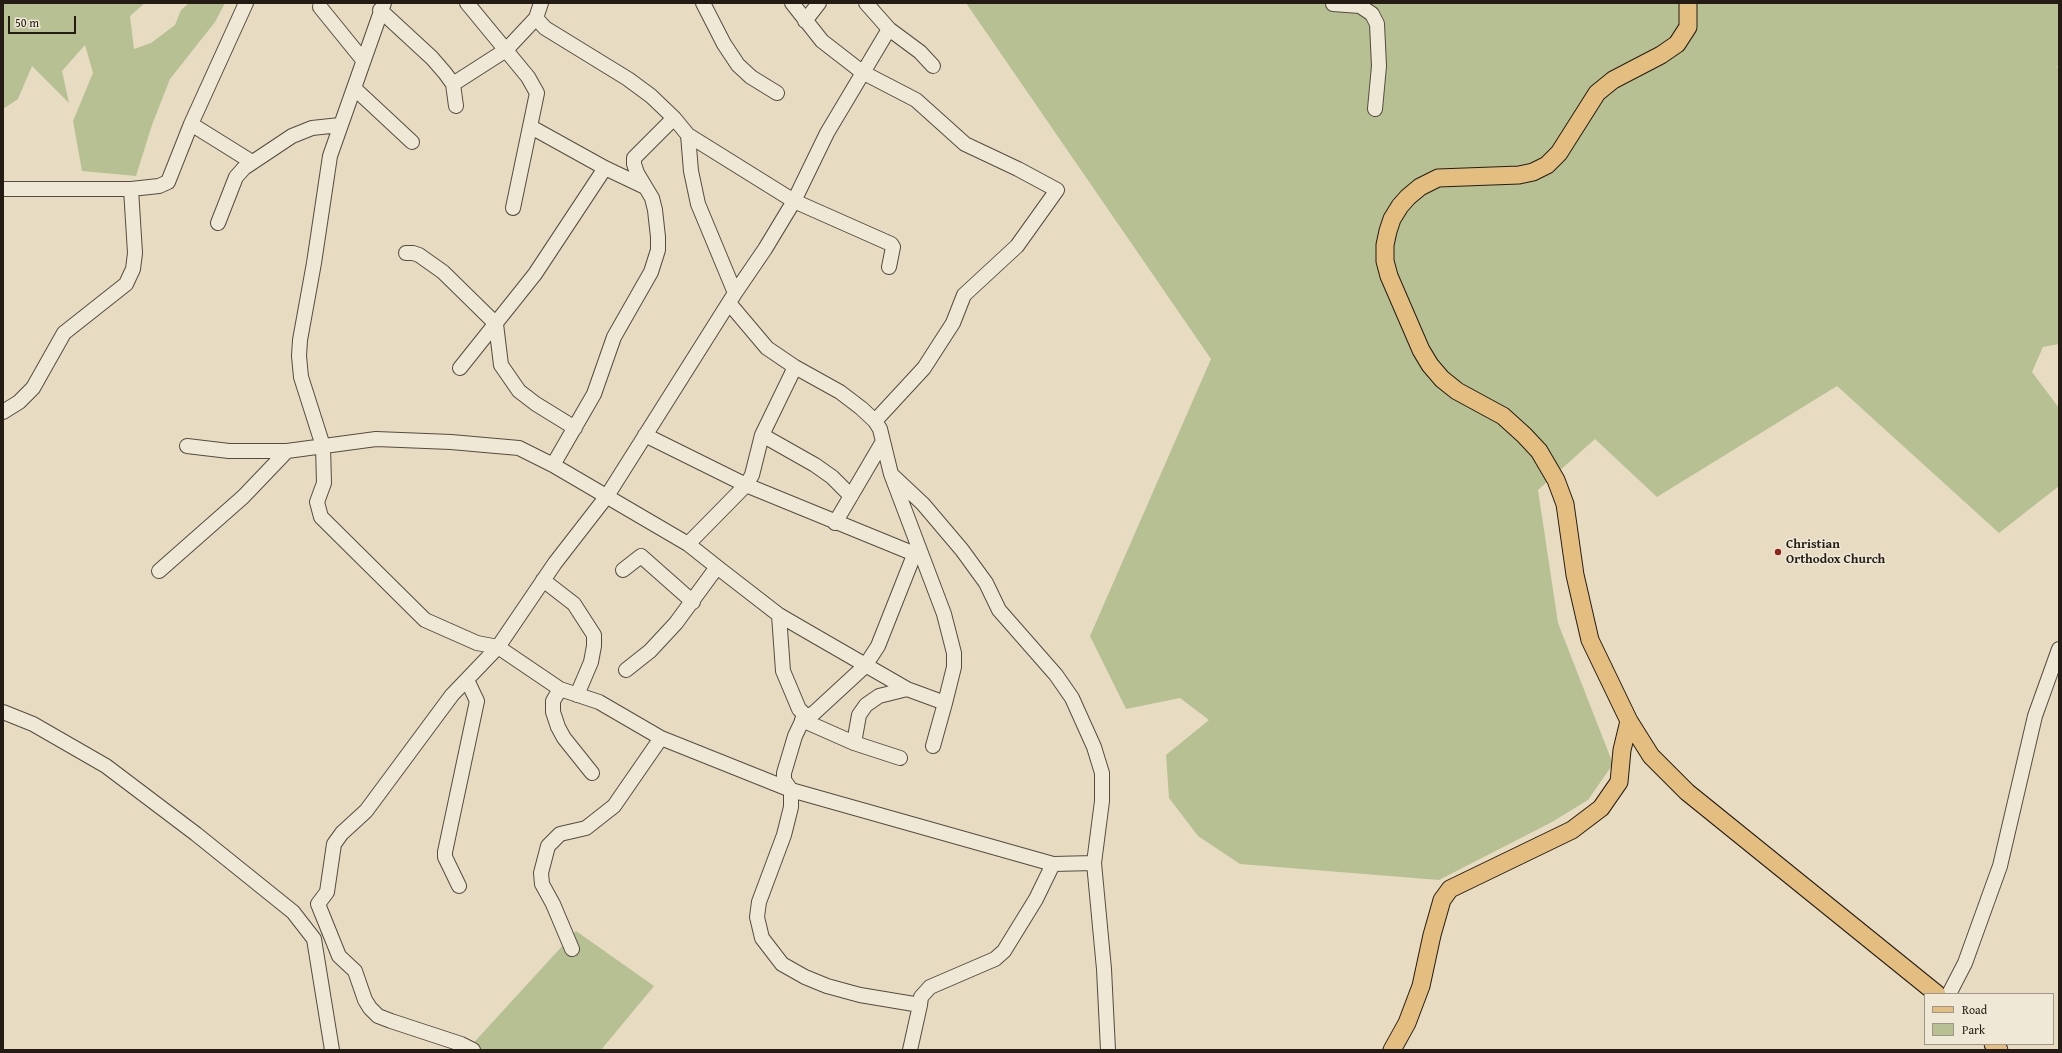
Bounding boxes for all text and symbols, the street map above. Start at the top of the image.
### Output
scale bar [10,8,78,34]
text: 50 m [15,14,39,31]
place label: Christian Orthodox Church [1786,537,1885,568]
marker: Christian Orthodox Church [1773,547,1783,557]
legend [1924,993,2054,1045]
text: Road [1962,1001,1987,1018]
text: Park [1962,1021,1985,1038]

